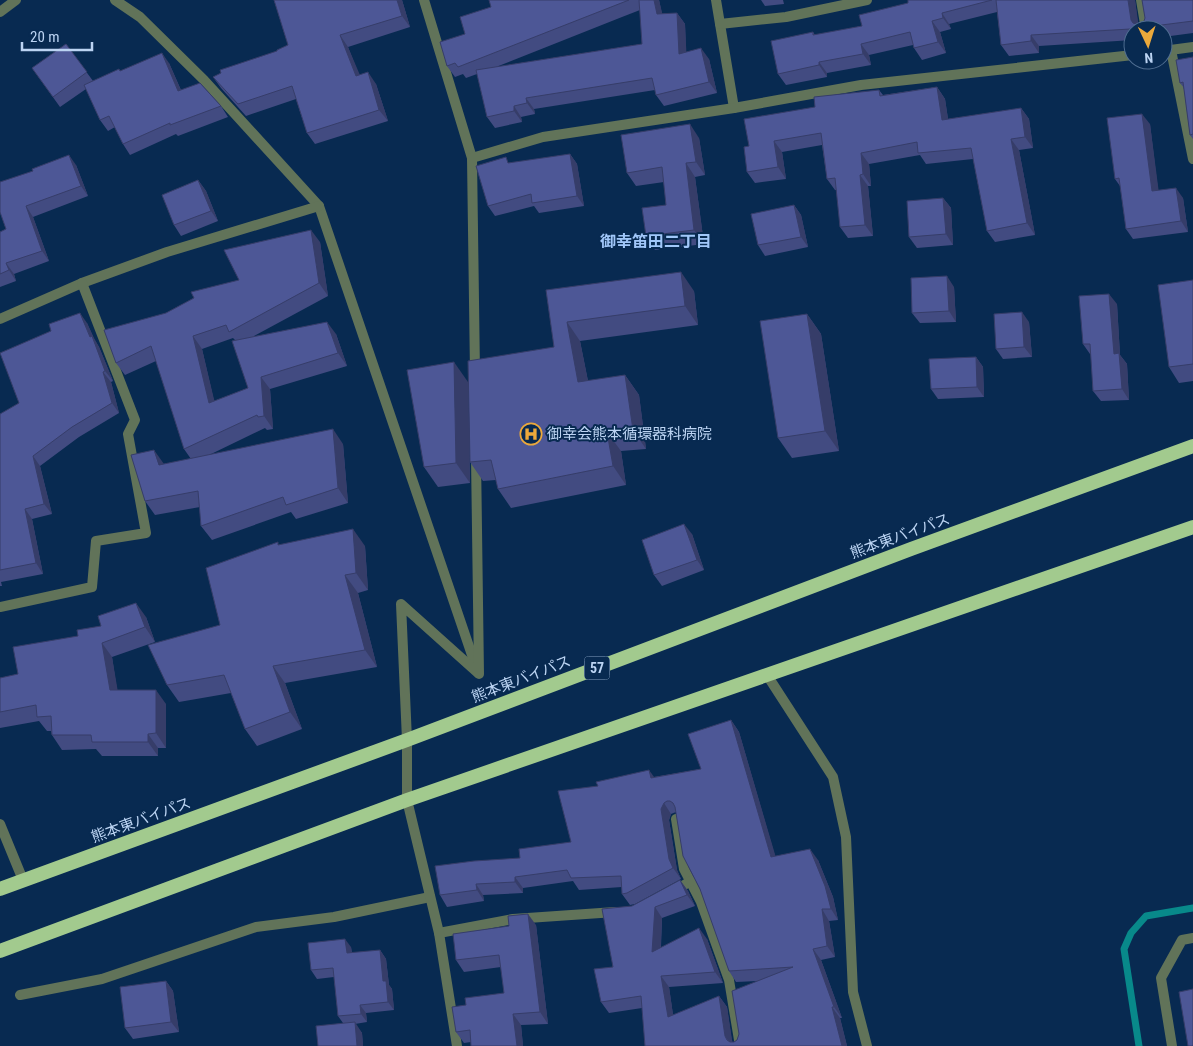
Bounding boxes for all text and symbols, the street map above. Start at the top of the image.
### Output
scale bar [22,20,92,52]
north arrow [1123,20,1173,70]
text: 20 m [30,28,60,46]
text: N [1144,50,1154,66]
district label: 御幸笛田二丁目 [600,232,712,251]
hospital icon: 御幸会熊本循環器科病院 [519,422,543,446]
place label: 御幸会熊本循環器科病院 [547,425,712,443]
street label: 熊本東バイパス [848,510,952,562]
street label: 熊本東バイパス [469,652,573,706]
road number: 57 [584,656,610,680]
street label: 熊本東バイパス [89,794,193,846]

